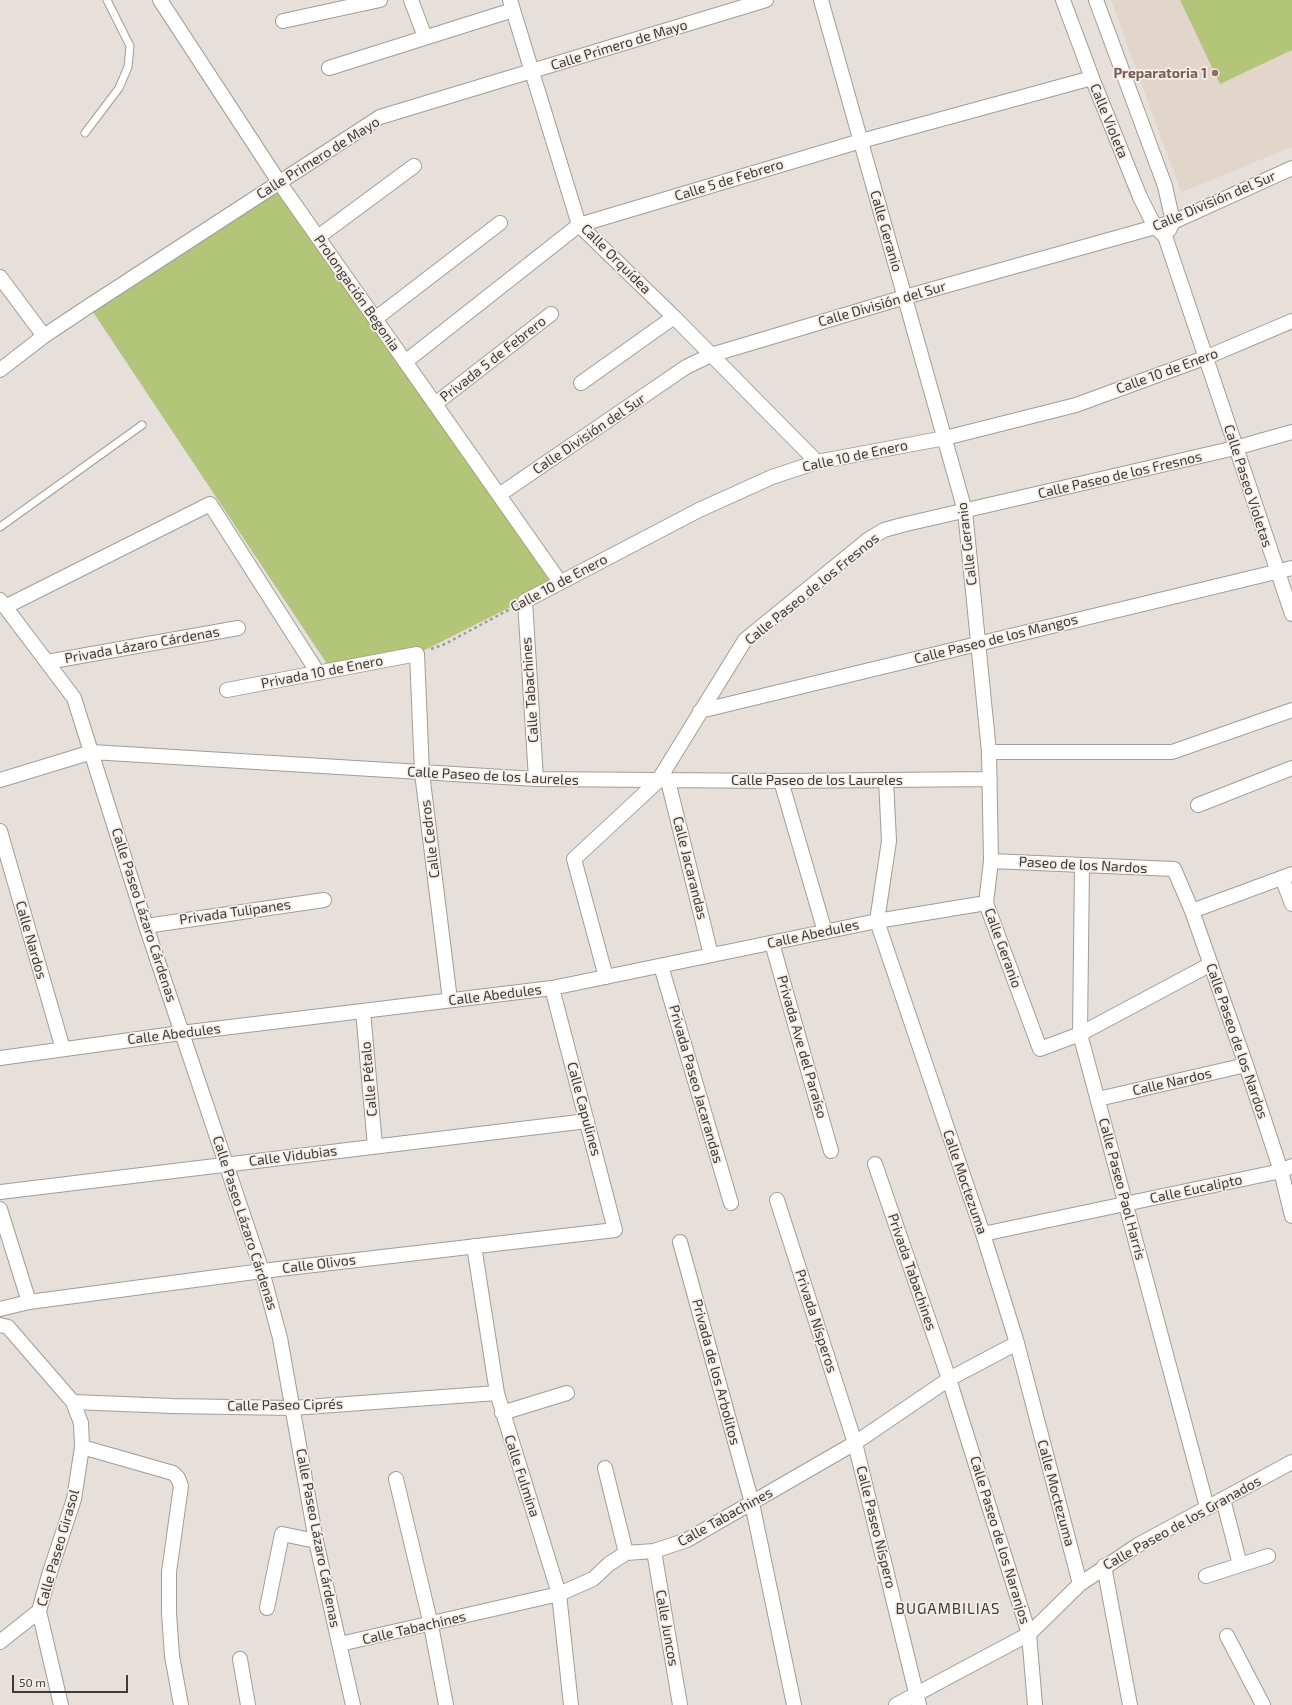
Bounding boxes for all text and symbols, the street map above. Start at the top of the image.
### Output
street label: Calle Primero de Mayo [549,16,689,74]
place label: Preparatoria 1 [1113,65,1207,81]
marker: Preparatoria 1 [1210,68,1220,78]
street label: Calle Violeta [1086,81,1132,161]
street label: Calle Primero de Mayo [253,113,383,203]
street label: Calle 5 de Febrero [672,155,786,205]
street label: Calle División del Sur [1150,167,1278,235]
street label: Calle Geranio [866,188,906,274]
street label: Calle Orquídea [577,220,655,298]
street label: Prolongación Begonia [311,232,403,354]
street label: Calle División del Sur [816,278,948,330]
street label: Privada 5 de Febrero [437,312,549,406]
street label: Calle 10 de Enero [1114,345,1220,397]
street label: Calle División del Sur [529,390,649,478]
street label: Calle Paseo Violetas [1220,423,1276,549]
street label: Calle 10 de Enero [801,437,909,475]
street label: Calle Paseo de los Fresnos [1036,448,1204,502]
street label: Calle Geranio [954,501,980,587]
street label: Calle Paseo de los Fresnos [742,530,882,648]
street label: Calle 10 de Enero [508,550,610,616]
street label: Calle Paseo de los Mangos [912,611,1080,667]
street label: Privada Lázaro Cárdenas [63,623,221,667]
street label: Calle Tabachines [518,637,542,743]
street label: Privada 10 de Enero [260,652,384,692]
street label: Calle Paseo de los Laureles [407,763,579,789]
street label: Calle Paseo de los Laureles [731,772,903,788]
street label: Calle Cedros [417,799,443,879]
street label: Calle Jacarandas [669,815,711,921]
street label: Calle Paseo Lázaro Cárdenas [108,826,180,1004]
street label: Paseo de los Nardos [1018,853,1148,877]
street label: Privada Tulipanes [178,896,292,928]
street label: Calle Nardos [12,899,50,981]
street label: Calle Geranio [981,906,1025,990]
street label: Calle Abedules [765,916,861,952]
street label: Calle Paseo de los Nardos [1202,961,1272,1121]
street label: Privada Ave del Paraíso [774,973,830,1121]
street label: Calle Abedules [448,981,542,1009]
street label: Privada Paseo Jacarandas [665,1003,727,1165]
street label: Calle Abedules [127,1020,221,1048]
street label: Calle Pétalo [357,1041,381,1117]
street label: Calle Capulines [563,1060,605,1158]
street label: Calle Nardos [1131,1065,1213,1099]
street label: Calle Paseo Paol Harris [1095,1116,1149,1262]
street label: Calle Moctezuma [939,1127,991,1237]
street label: Calle Paseo Lázaro Cárdenas [209,1134,281,1312]
street label: Calle Vidubias [248,1142,338,1170]
street label: Calle Eucalipto [1148,1171,1244,1207]
street label: Privada Tabachines [884,1211,940,1333]
street label: Calle Olivos [281,1251,357,1277]
street label: Privada Nísperos [791,1267,841,1375]
street label: Privada de los Arbolitos [688,1297,744,1447]
street label: Calle Paseo Ciprés [227,1396,343,1414]
street label: Calle Fulmina [501,1433,543,1519]
street label: Calle Moctezuma [1034,1438,1078,1548]
street label: Calle Paseo Lázaro Cárdenas [292,1447,344,1629]
street label: Calle Paseo de los Naranjos [966,1454,1034,1626]
street label: Calle Paseo Níspero [853,1464,899,1590]
street label: Calle Paseo de los Granados [1100,1472,1264,1574]
street label: Calle Tabachines [675,1484,775,1550]
street label: Calle Paseo Girasol [33,1488,83,1608]
street label: Calle Juncos [652,1588,682,1668]
district label: BUGAMBILIAS [896,1600,1000,1618]
street label: Calle Tabachines [360,1608,468,1648]
scale bar [14,1667,130,1693]
text: 50 m [19,1675,46,1689]

